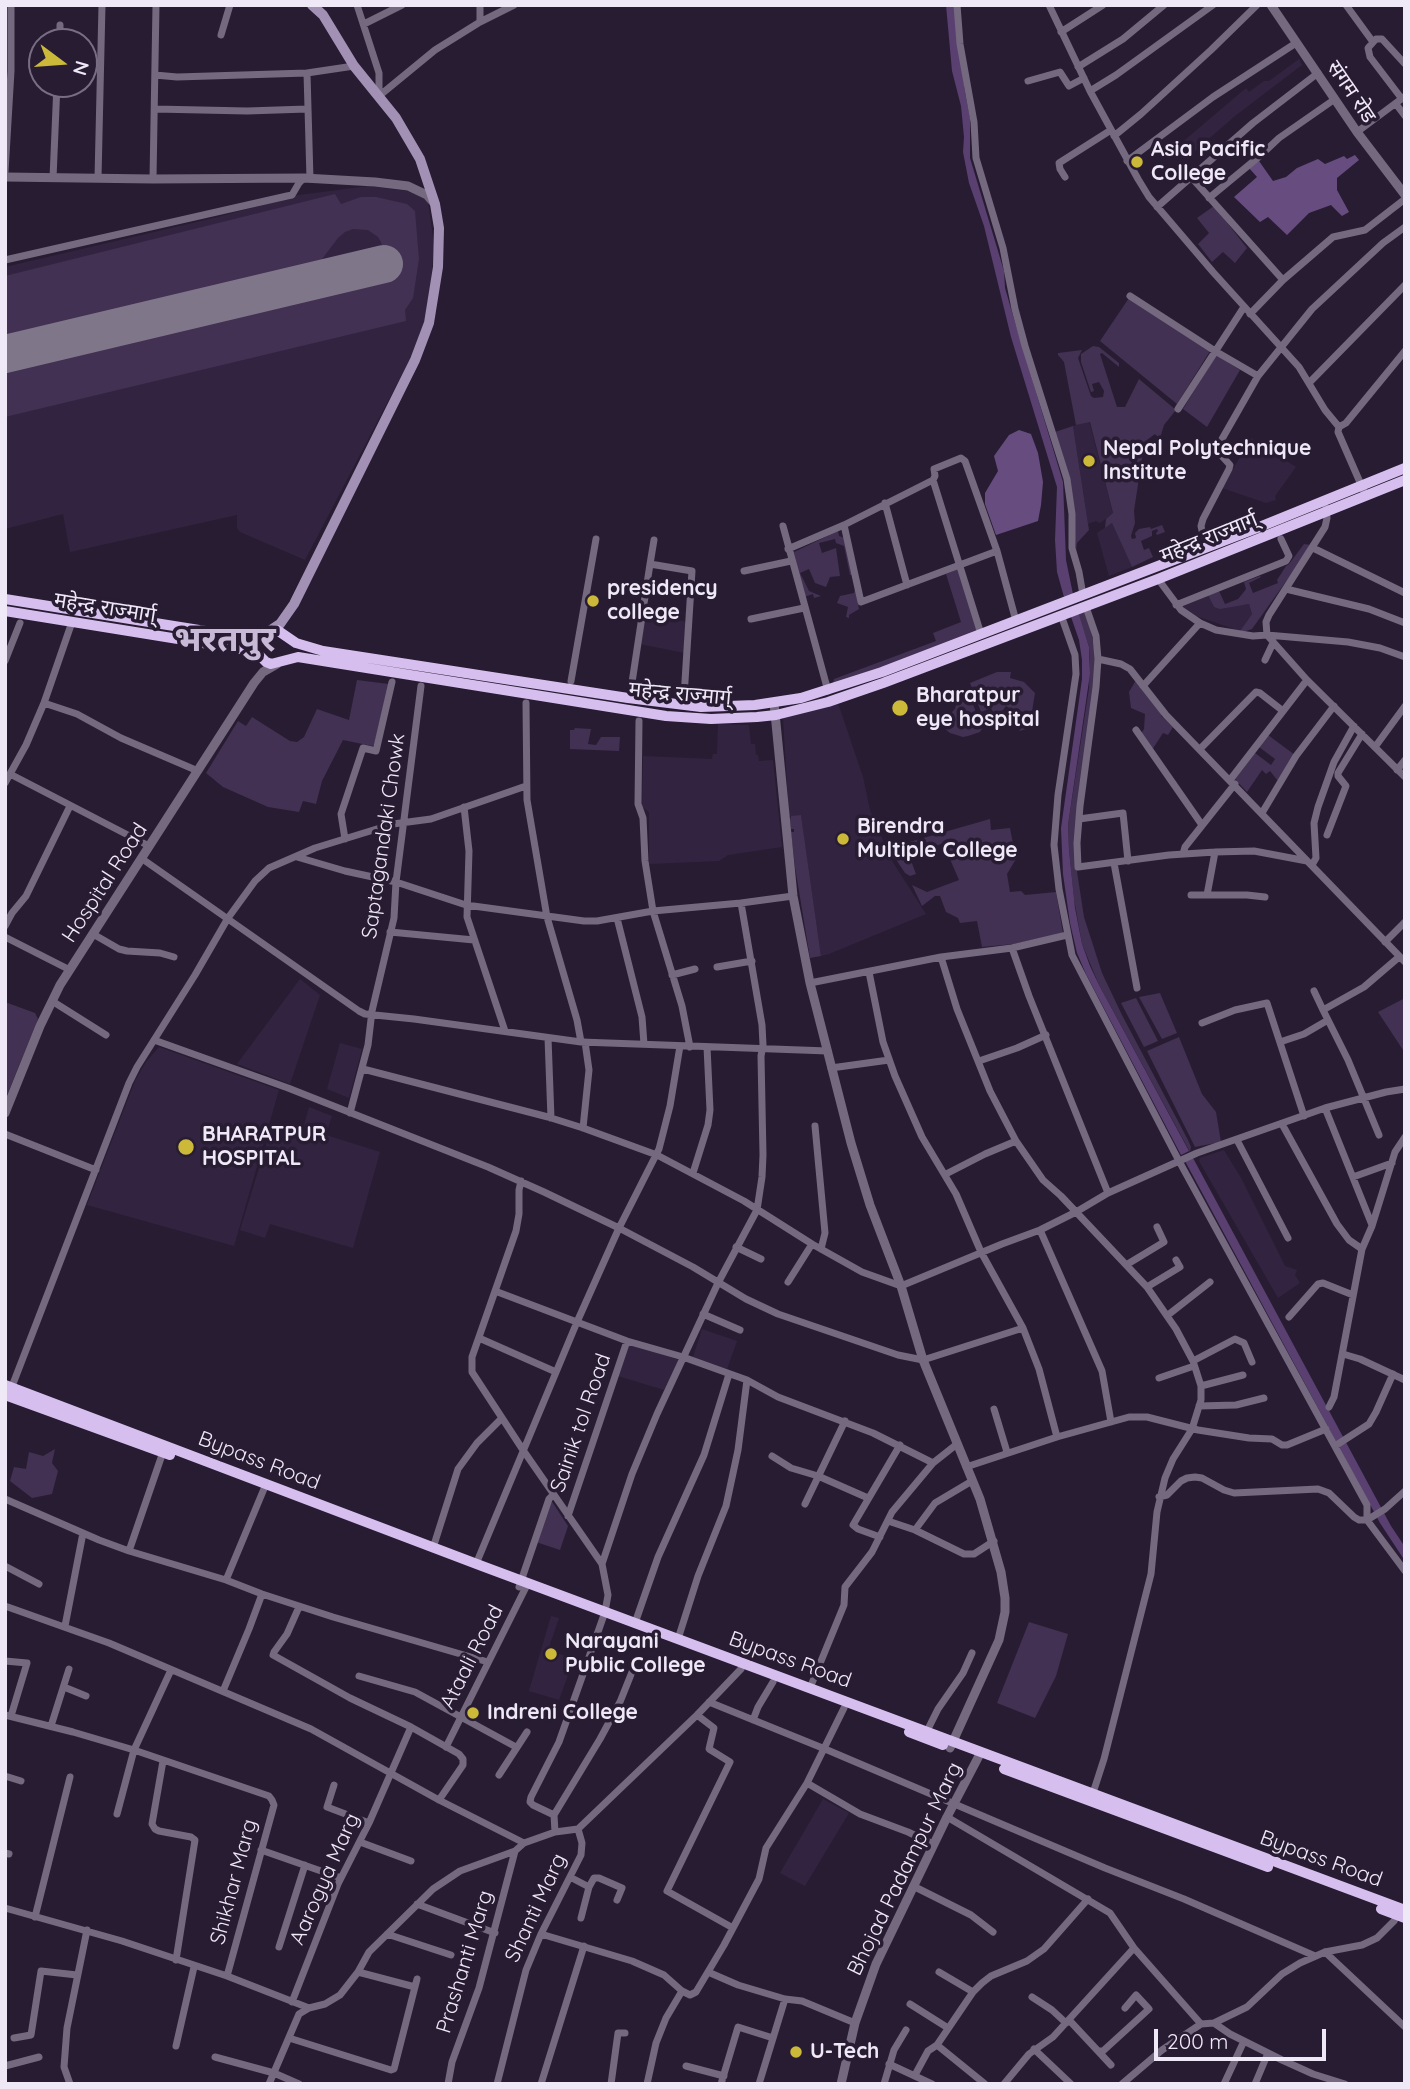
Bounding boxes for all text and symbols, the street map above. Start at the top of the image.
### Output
north arrow [28,28,98,98]
street label: संगम रोड [1321,56,1381,128]
text: N [68,58,95,78]
place label: Asia Pacific College [1151,137,1265,187]
marker: Asia Pacific College [1129,154,1145,170]
place label: Nepal Polytechnique Institute [1103,436,1311,486]
marker: Nepal Polytechnique Institute [1081,453,1097,469]
street label: महेन्द्र राज्मार्ग् [1157,507,1261,569]
place label: presidency college [607,576,718,626]
street label: महेन्द्र राज्मार्ग् [52,588,158,628]
marker: presidency college [585,593,601,609]
district label: भरतपुर [174,619,276,661]
street label: महेन्द्र राज्मार्ग् [628,677,732,711]
place label: Bharatpur eye hospital [916,683,1040,733]
marker: Bharatpur eye hospital [890,698,910,718]
street label: Saptagandaki Chowk [357,732,411,940]
place label: Birendra Multiple College [857,814,1018,864]
street label: Hospital Road [57,819,153,947]
marker: Birendra Multiple College [835,831,851,847]
place label: BHARATPUR HOSPITAL [202,1122,326,1172]
marker: BHARATPUR HOSPITAL [176,1137,196,1157]
street label: Sainik tol Road [545,1350,617,1496]
street label: Bypass Road [194,1426,324,1496]
street label: Ataali Road [435,1601,509,1713]
street label: Bypass Road [725,1626,855,1694]
place label: Narayani Public College [565,1629,706,1679]
marker: Narayani Public College [543,1646,559,1662]
place label: Indreni College [487,1700,638,1726]
marker: Indreni College [465,1705,481,1721]
street label: Bhojad Padampur Marg [842,1758,968,1980]
street label: Aarogya Marg [285,1809,365,1949]
street label: Shikhar Marg [205,1817,263,1947]
street label: Bypass Road [1256,1825,1386,1893]
street label: Shanti Marg [500,1850,572,1966]
street label: Prashanti Marg [431,1888,499,2036]
scale bar [1158,2016,1330,2060]
text: 200 m [1167,2028,1229,2054]
place label: U-Tech [810,2039,879,2065]
marker: U-Tech [788,2044,804,2060]

